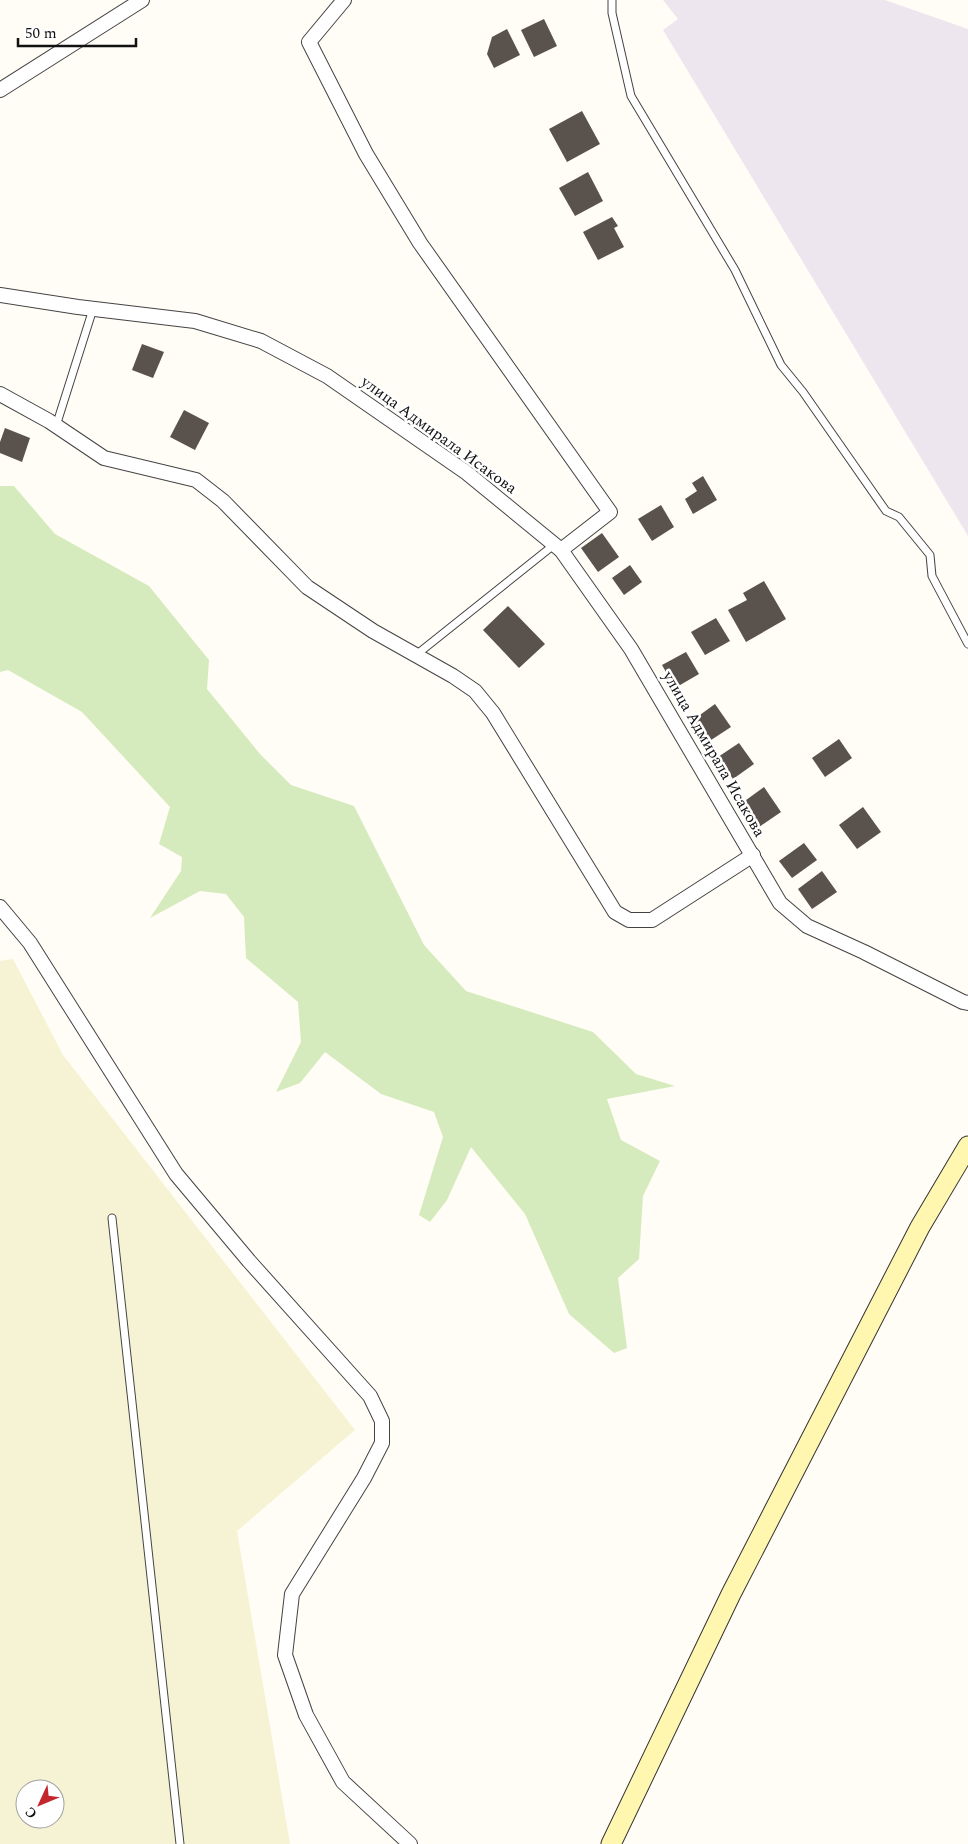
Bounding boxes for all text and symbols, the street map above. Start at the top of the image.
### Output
scale bar [18,15,135,47]
text: 50 m [25,22,57,45]
street label: улица Адмирала Исакова [355,369,522,500]
street label: улица Адмирала Исакова [656,666,772,842]
north arrow [15,1779,65,1829]
text: С [20,1802,42,1824]

